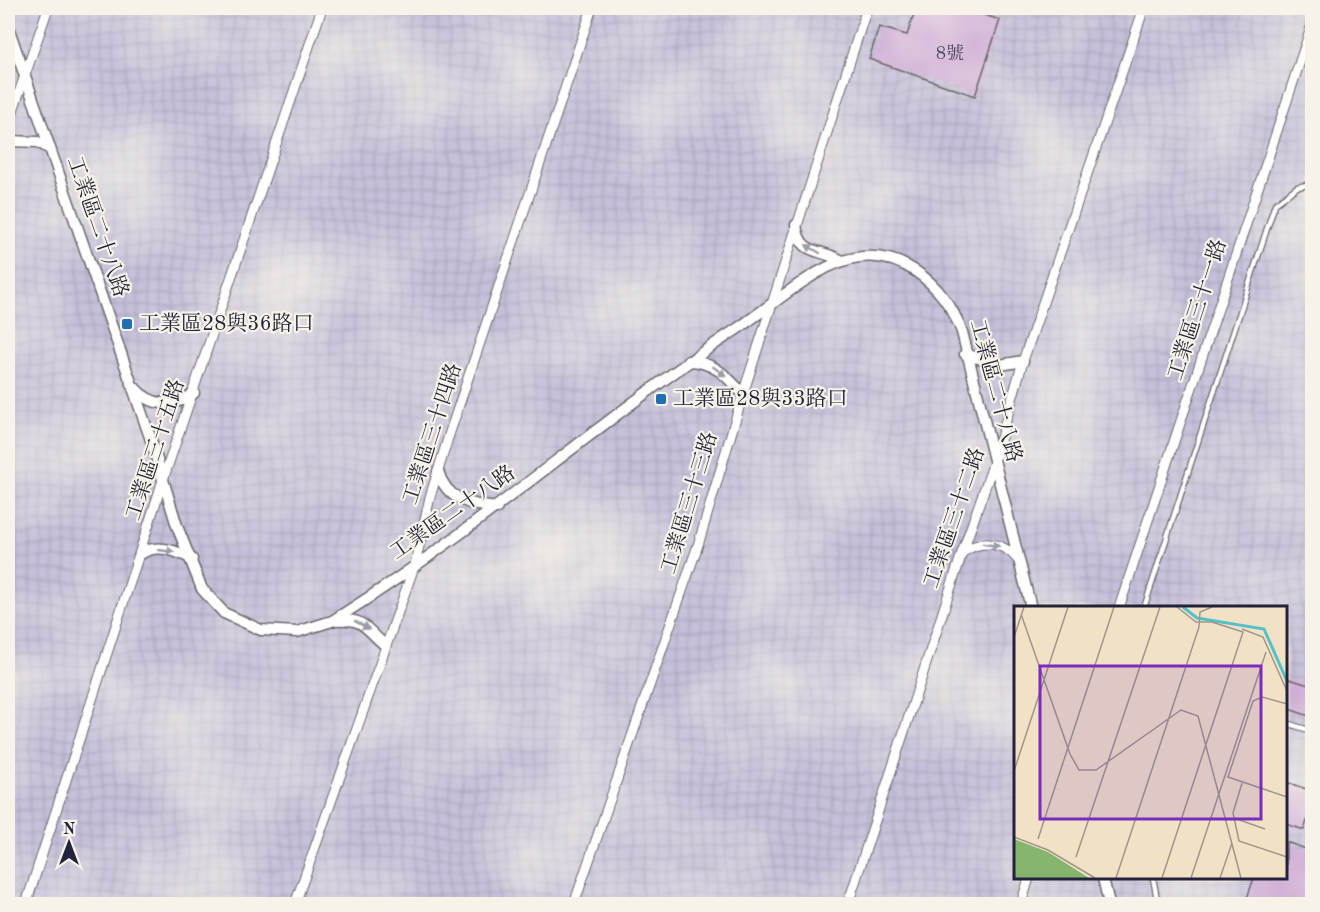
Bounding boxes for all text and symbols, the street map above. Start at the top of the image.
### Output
house number: 8號 [936,43,964,63]
street label: 工業區二十八路 [63,153,133,300]
street label: 工業區三十一路 [1163,236,1231,383]
one-way arrow [804,244,821,254]
place label: 工業區28與36路口 [139,312,314,335]
marker: 工業區28與36路口 [120,317,134,331]
street label: 工業區二十八路 [966,317,1026,465]
street label: 工業區三十四路 [398,360,466,507]
one-way arrow [710,365,726,377]
street label: 工業區三十五路 [121,376,189,523]
place label: 工業區28與33路口 [673,387,848,410]
marker: 工業區28與33路口 [654,392,668,406]
street label: 工業區三十三路 [657,429,722,576]
street label: 工業區三十二路 [919,444,989,591]
street label: 工業區二十八路 [386,461,519,564]
one-way arrow [982,541,1001,550]
one-way arrow [157,546,176,555]
inset map [1014,606,1287,879]
one-way arrow [354,620,371,630]
north arrow [39,813,99,873]
text: N [63,822,76,838]

